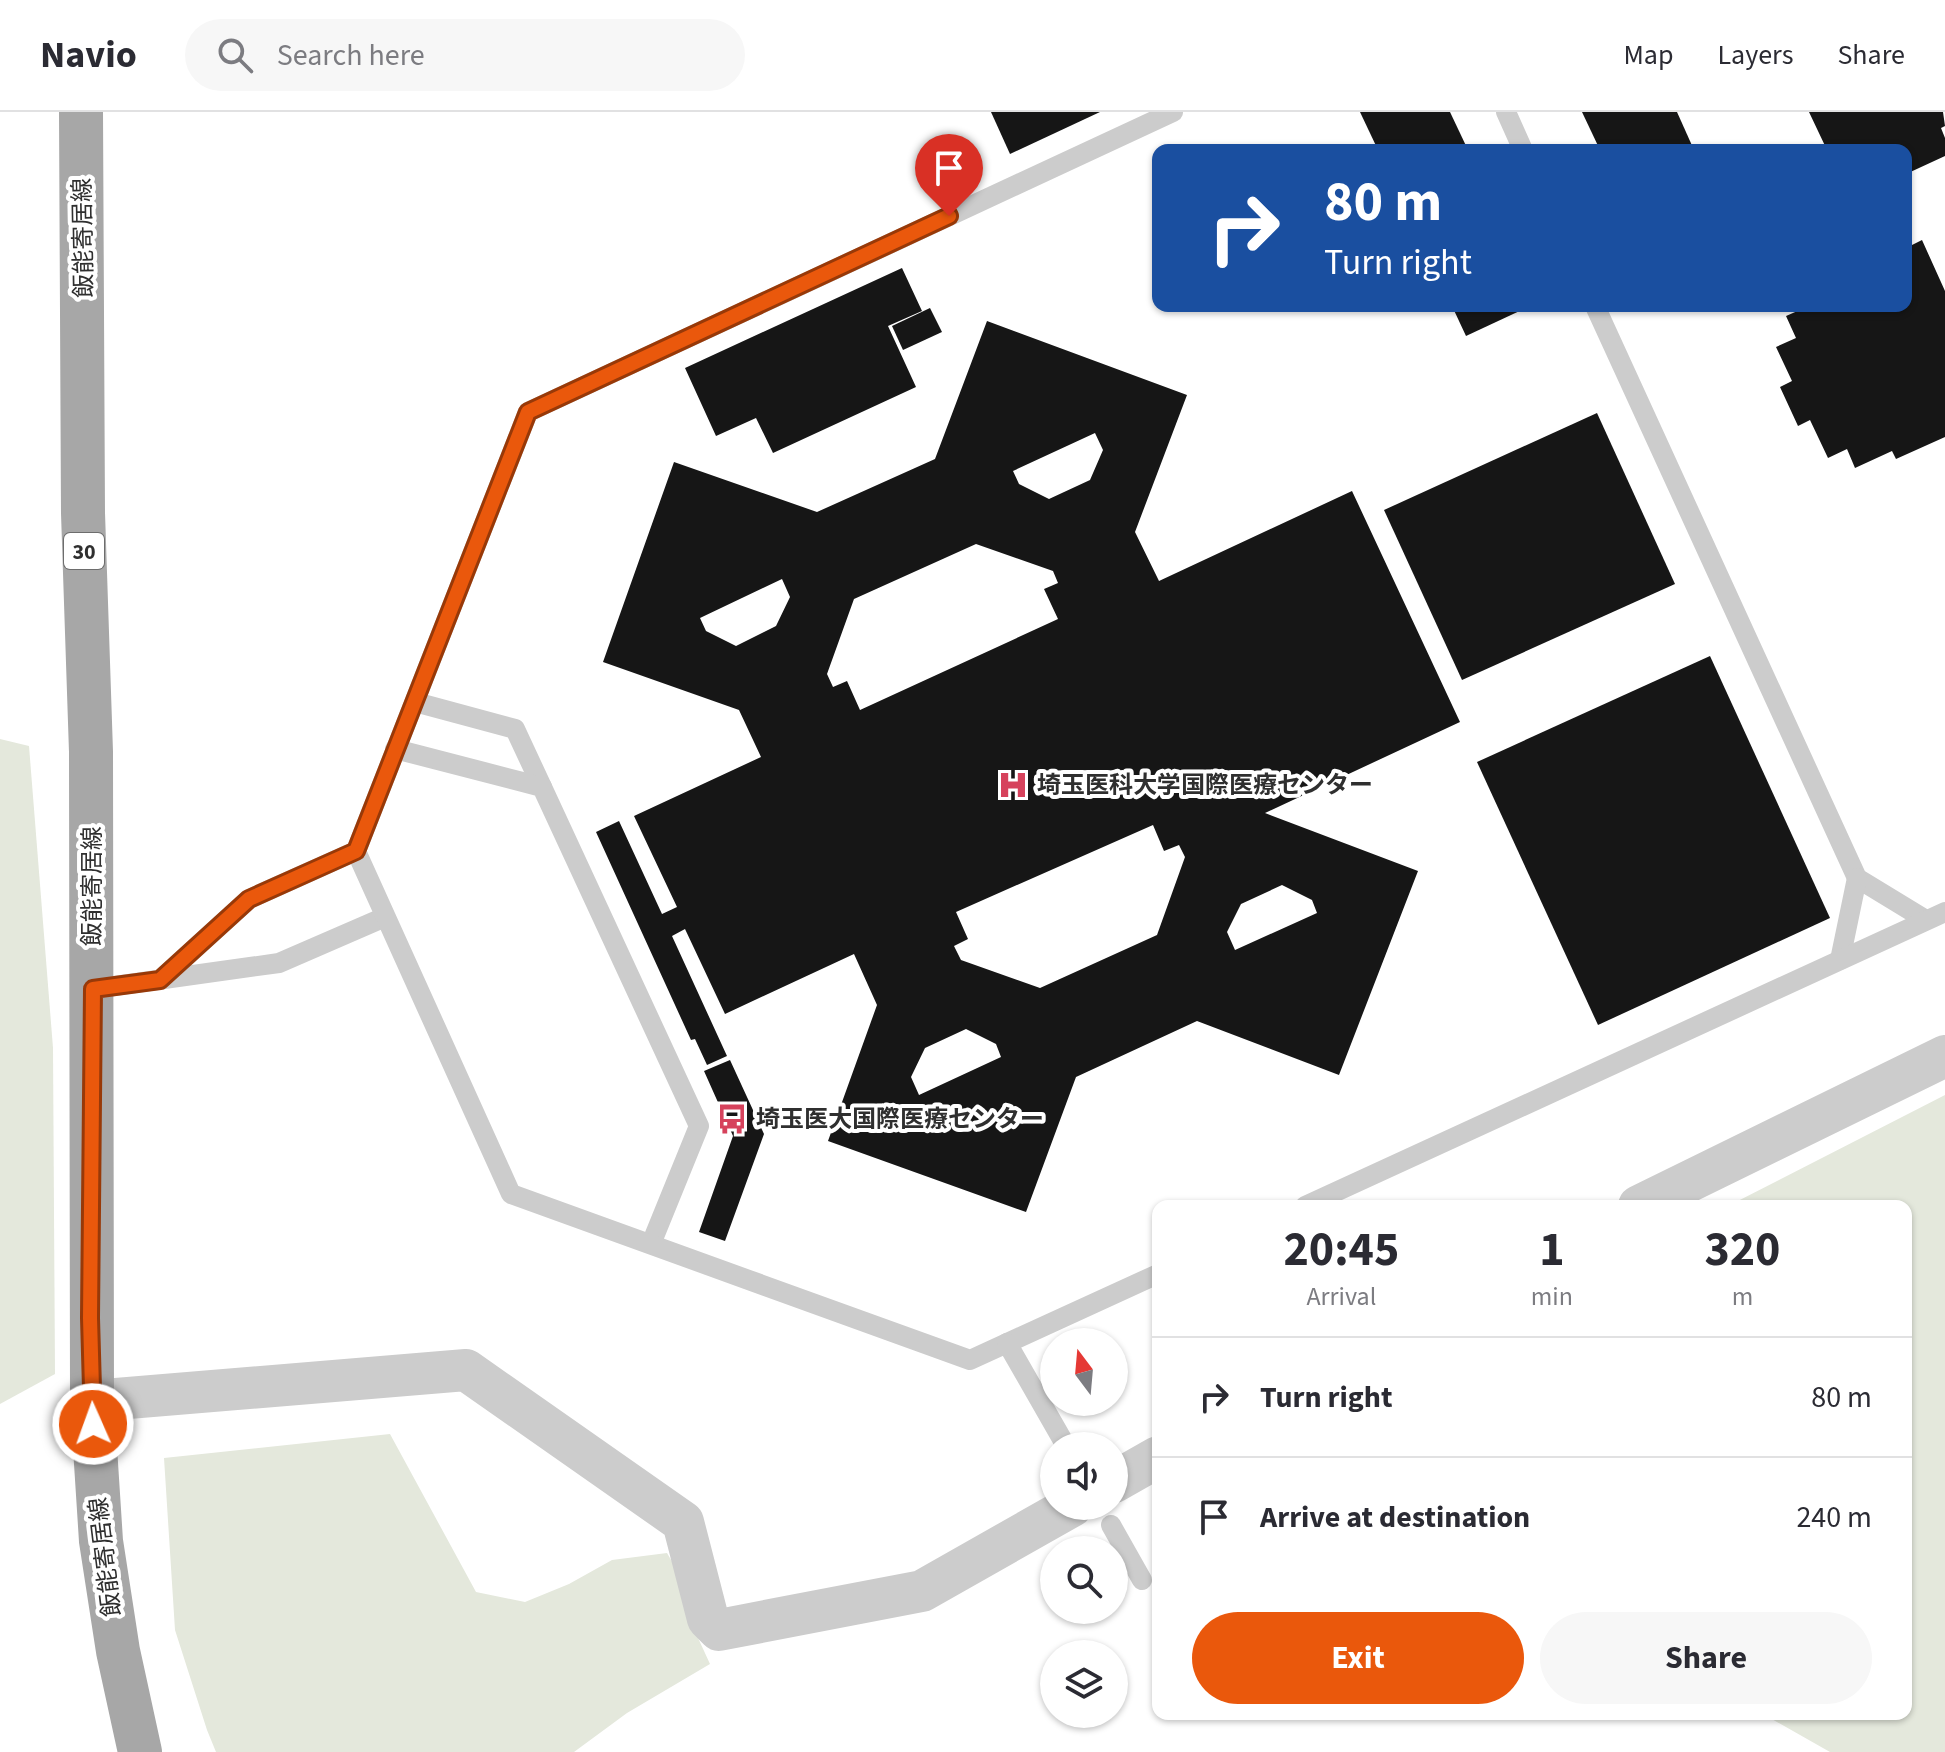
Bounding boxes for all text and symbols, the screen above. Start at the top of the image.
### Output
search box [185,19,745,91]
text: Navio [40,28,137,82]
icon: search [213,33,257,77]
text: Search here [277,34,425,77]
text: Map [1623,35,1673,75]
text: Layers [1717,35,1793,75]
text: Share [1837,35,1905,75]
pin [915,134,983,216]
icon: arrive [927,146,971,190]
text: 80 m [1324,163,1442,242]
icon: right [1192,176,1296,280]
street label: 飯能寄居線 [65,178,102,298]
text: Turn right [1324,237,1472,288]
road number: 30 [64,533,104,569]
hospital icon: 埼玉医科大学国際医療センター [996,768,1030,802]
place label: 埼玉医科大学国際医療センター [1037,768,1373,803]
street label: 飯能寄居線 [75,826,110,946]
bus stop icon: 埼玉医大国際医療センター [715,1102,749,1136]
place label: 埼玉医大国際医療センター [756,1102,1044,1137]
text: 20:45 [1283,1216,1399,1284]
text: 1 [1539,1216,1565,1284]
text: 320 [1704,1216,1780,1284]
text: Arrival [1306,1278,1376,1315]
text: min [1531,1278,1573,1315]
text: m [1732,1278,1753,1315]
north arrow [1040,1328,1128,1416]
map controls [1040,1328,1128,1728]
icon: right [1192,1375,1236,1419]
text: Turn right [1260,1376,1392,1419]
text: 80 m [1811,1376,1872,1419]
position arrow [51,1382,135,1466]
button: sound [1040,1432,1128,1520]
street label: 飯能寄居線 [81,1495,130,1619]
icon: arrive [1192,1495,1236,1539]
text: Arrive at destination [1260,1496,1530,1539]
text: 240 m [1796,1496,1872,1539]
button: search [1040,1536,1128,1624]
button: Exit [1192,1612,1524,1704]
button: Share [1540,1612,1872,1704]
button: layers [1040,1640,1128,1728]

